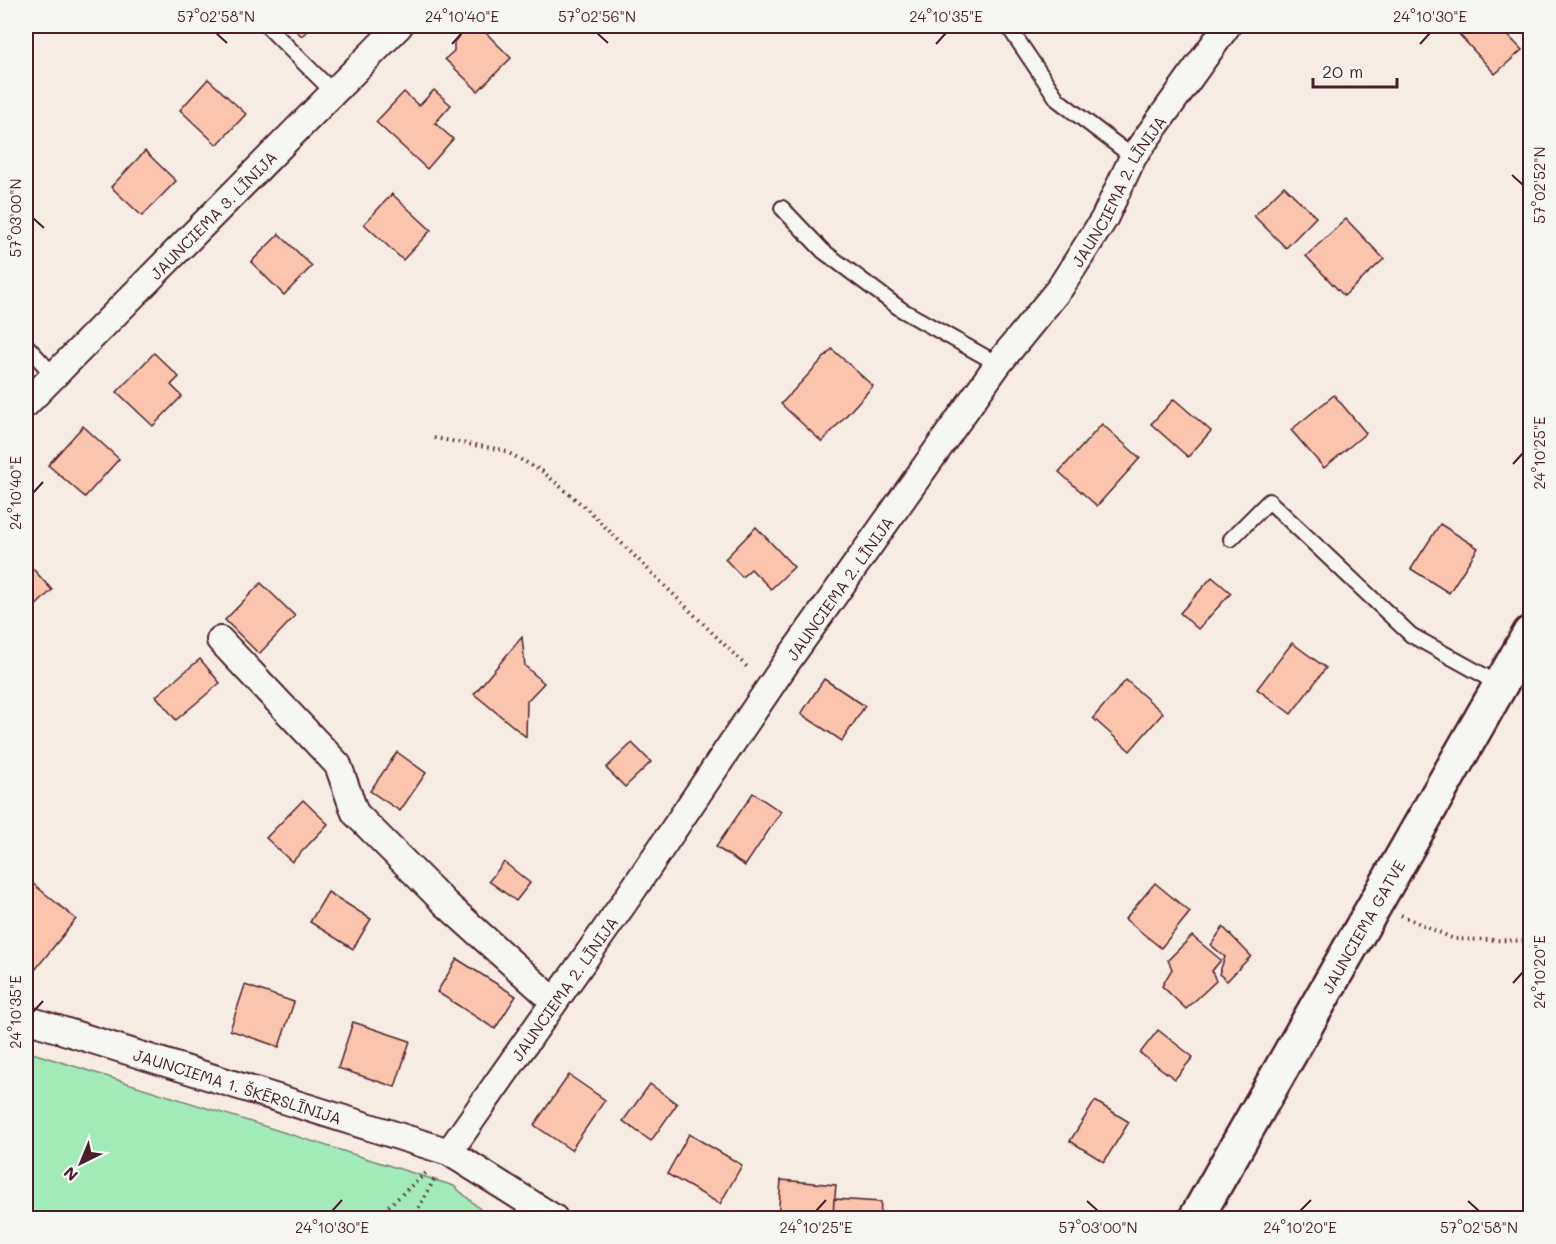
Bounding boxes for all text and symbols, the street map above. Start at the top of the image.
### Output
text: 57°02'58"N [177,6,255,26]
text: 24°10'40"E [425,6,499,26]
text: 57°02'56"N [558,6,636,26]
text: 24°10'35"E [909,6,983,26]
text: 24°10'30"E [1393,6,1467,26]
scale bar [1313,51,1397,89]
text: 20 m [1322,59,1363,83]
street label: JAUNCIEMA 2. LĪNIJA [1066,111,1170,270]
street label: JAUNCIEMA 3. LĪNIJA [145,146,281,283]
text: 57°02'52"N [1529,146,1549,224]
text: 57°03'00"N [5,178,25,258]
text: 24°10'25"E [1529,416,1549,490]
text: 24°10'40"E [5,456,25,530]
street label: JAUNCIEMA 2. LĪNIJA [781,512,898,664]
street label: JAUNCIEMA GATVE [1316,856,1409,997]
street label: JAUNCIEMA 2. LĪNIJA [506,912,622,1065]
text: 24°10'20"E [1529,935,1549,1009]
text: 24°10'35"E [5,975,25,1049]
street label: JAUNCIEMA 1. ŠĶĒRSLĪNIJA [131,1043,345,1128]
north arrow [51,1133,111,1193]
text: N [59,1163,82,1186]
text: 24°10'30"E [295,1217,369,1237]
text: 24°10'25"E [779,1217,853,1237]
text: 57°03'00"N [1058,1217,1138,1237]
text: 24°10'20"E [1263,1217,1337,1237]
text: 57°02'58"N [1440,1217,1518,1237]

